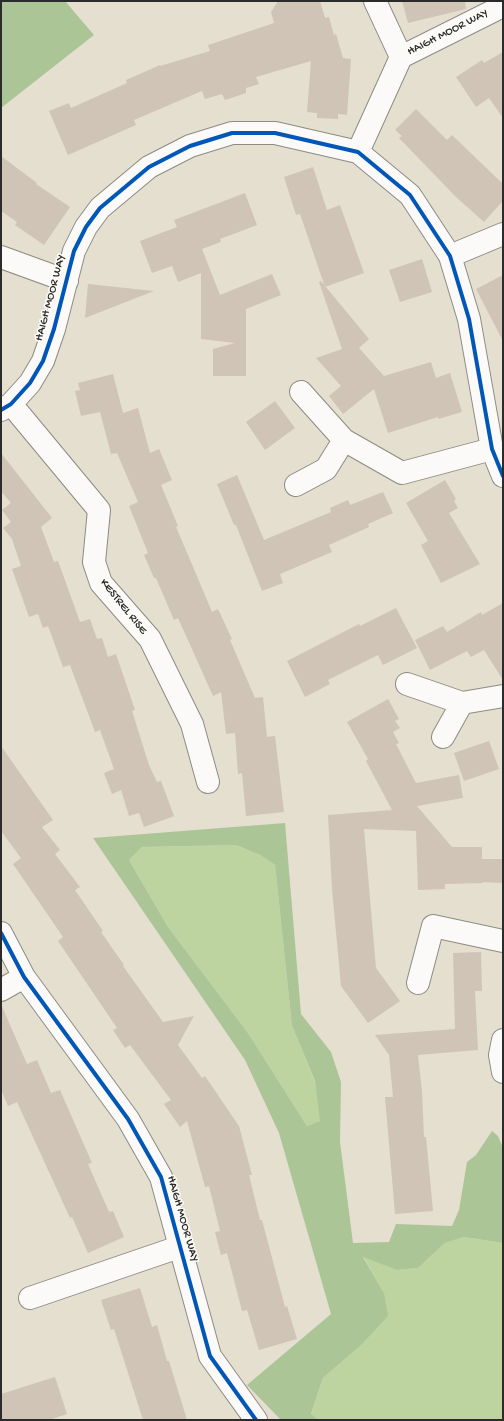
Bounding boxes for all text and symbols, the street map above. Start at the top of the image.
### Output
street label: HAIGH MOOR WAY [405,6,491,60]
street label: HAIGH MOOR WAY [33,253,69,343]
street label: KESTREL RISE [96,576,150,638]
street label: HAIGH MOOR WAY [163,1174,201,1264]

